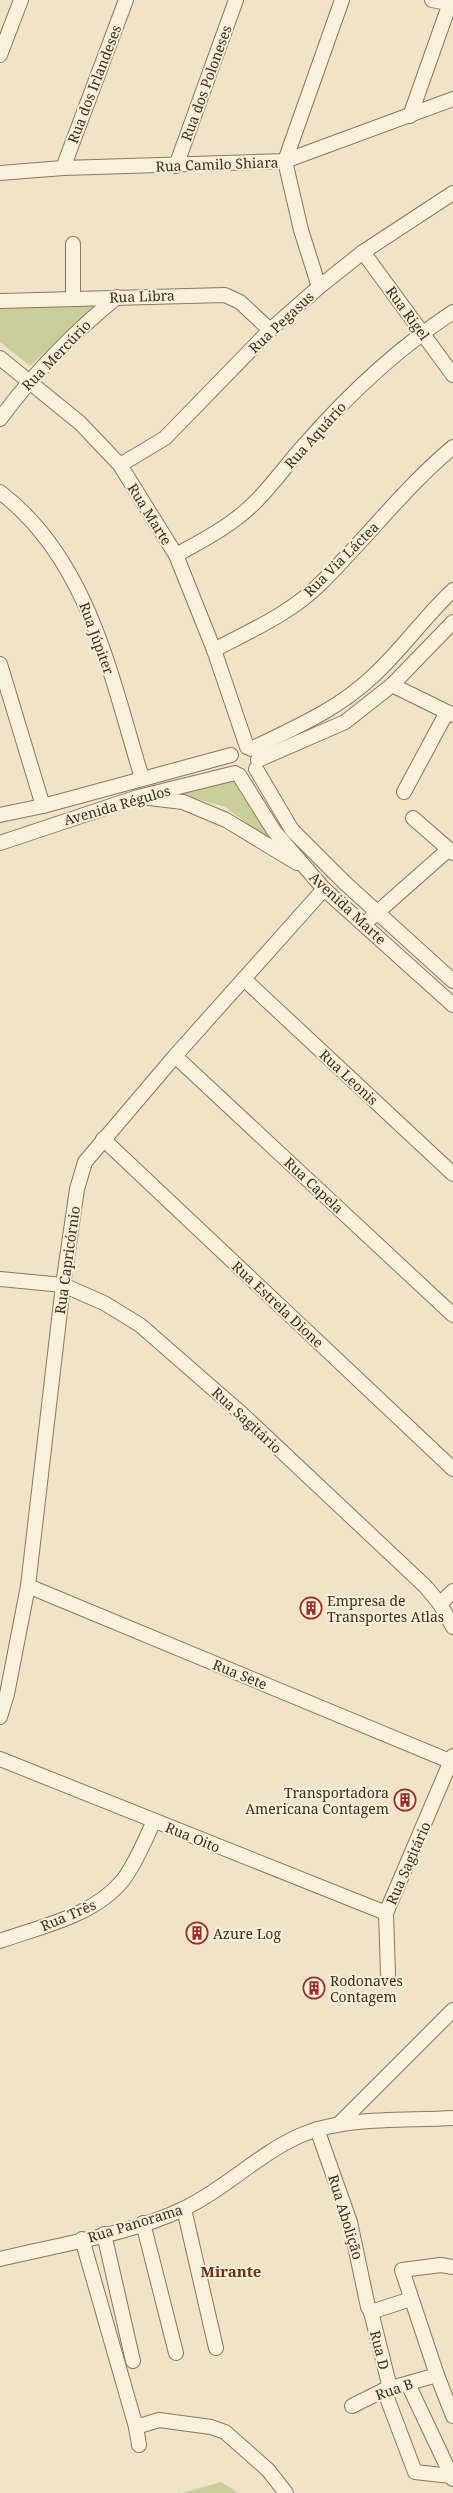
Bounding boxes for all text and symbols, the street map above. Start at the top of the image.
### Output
street label: Rua dos Irlandeses [63,22,125,146]
street label: Rua dos Poloneses [176,23,236,143]
street label: Rua Camilo Shiara [155,152,279,176]
street label: Rua Rigel [382,282,434,344]
street label: Rua Libra [109,285,175,307]
street label: Rua Pegasus [244,287,318,357]
street label: Rua Mercúrio [17,315,95,395]
street label: Rua Aquário [280,398,350,472]
street label: Rua Marte [123,479,177,549]
street label: Rua Via Láctea [299,517,383,601]
street label: Rua Júpiter [75,599,119,677]
street label: Avenida Régulos [61,781,173,829]
street label: Avenida Marte [306,868,390,948]
street label: Rua Leonis [316,1045,382,1109]
street label: Rua Capela [280,1153,348,1217]
street label: Rua Capricórnio [50,1205,84,1315]
street label: Rua Estrela Dione [228,1257,328,1351]
street label: Rua Sagitário [208,1383,286,1457]
place label: Empresa de Transportes Atlas [327,1591,444,1626]
building icon: Empresa de Transportes Atlas [299,1596,323,1620]
street label: Rua Sete [210,1654,270,1694]
place label: Transportadora Americana Contagem [245,1783,389,1818]
building icon: Transportadora Americana Contagem [393,1788,417,1812]
street label: Rua Oito [163,1817,223,1857]
street label: Rua Sagitário [381,1818,435,1908]
street label: Rua Três [37,1895,99,1935]
building icon: Azure Log [185,1921,209,1945]
place label: Azure Log [213,1924,281,1943]
place label: Rodonaves Contagem [330,1971,403,2006]
building icon: Rodonaves Contagem [302,1976,326,2000]
street label: Rua Abolição [324,2172,368,2262]
street label: Rua Panorama [85,2200,185,2246]
district label: Mirante [201,2261,261,2281]
street label: Rua D [366,2328,394,2372]
street label: Rua B [373,2374,415,2404]

